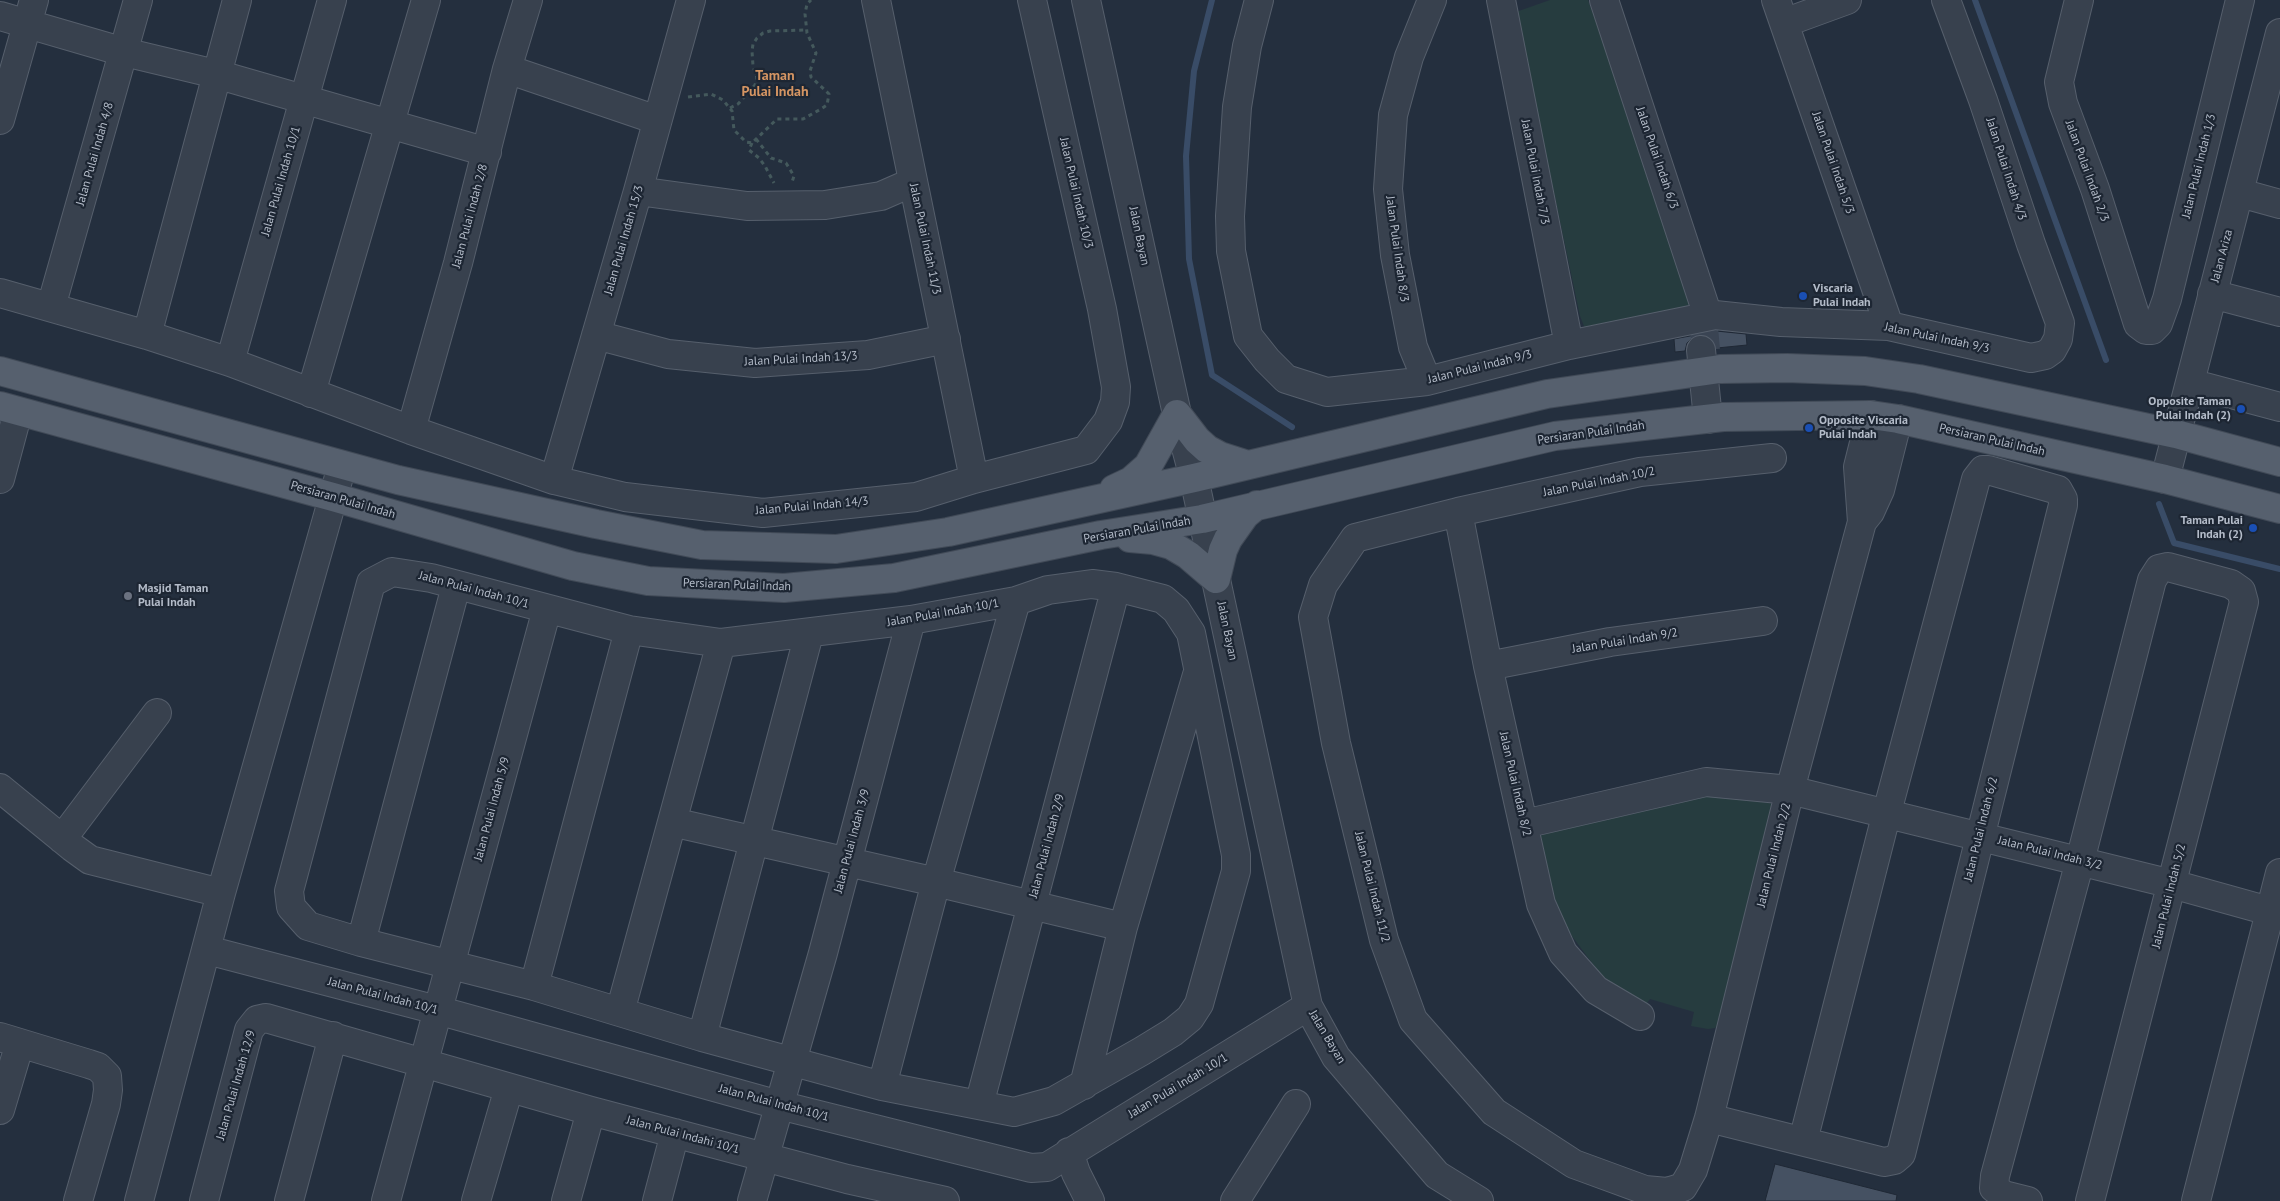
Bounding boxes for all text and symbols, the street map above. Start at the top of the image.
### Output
district label: Taman Pulai Indah [741,68,809,100]
street label: Jalan Pulai Indah 4/8 [73,101,117,207]
street label: Jalan Pulai Indah 6/3 [1633,105,1681,211]
street label: Jalan Pulai Indah 5/3 [1809,110,1857,216]
street label: Jalan Pulai Indah 1/3 [2179,112,2219,220]
street label: Jalan Pulai Indah 4/3 [1983,116,2029,222]
street label: Jalan Pulai Indah 7/3 [1518,118,1552,226]
street label: Jalan Pulai Indah 2/3 [2062,118,2112,224]
street label: Jalan Pulai Indah 10/1 [258,125,304,237]
street label: Jalan Pulai Indah 10/3 [1056,136,1096,250]
street label: Jalan Pulai Indah 2/8 [449,163,491,269]
street label: Jalan Pulai Indah 11/3 [906,182,944,296]
street label: Jalan Pulai Indah 15/3 [601,184,647,296]
street label: Jalan Pulai Indah 8/3 [1382,195,1412,303]
street label: Jalan Bayan [1126,205,1152,267]
street label: Jalan Ariza [2208,228,2236,284]
place label: Viscaria Pulai Indah [1813,282,1871,310]
marker: Viscaria Pulai Indah [1797,290,1809,302]
street label: Jalan Pulai Indah 9/3 [1883,320,1991,356]
street label: Jalan Pulai Indah 9/3 [1426,347,1534,387]
street label: Jalan Pulai Indah 13/3 [744,349,858,369]
place label: Opposite Taman Pulai Indah (2) [2148,395,2231,423]
marker: Opposite Taman Pulai Indah (2) [2235,403,2247,415]
place label: Opposite Viscaria Pulai Indah [1819,414,1908,442]
street label: Persiaran Pulai Indah [1536,418,1646,448]
street label: Persiaran Pulai Indah [1938,421,2046,459]
marker: Opposite Viscaria Pulai Indah [1803,422,1815,434]
street label: Jalan Pulai Indah 10/2 [1542,464,1656,500]
street label: Persiaran Pulai Indah [289,478,397,522]
street label: Jalan Pulai Indah 14/3 [755,494,869,518]
street label: Persiaran Pulai Indah [1083,514,1191,546]
place label: Taman Pulai Indah (2) [2181,514,2243,542]
marker: Taman Pulai Indah (2) [2247,522,2259,534]
street label: Jalan Pulai Indah 10/1 [417,568,531,612]
street label: Persiaran Pulai Indah [683,576,791,594]
place label: Masjid Taman Pulai Indah [138,582,208,610]
marker: Masjid Taman Pulai Indah [122,590,134,602]
street label: Jalan Pulai Indah 10/1 [886,596,1000,630]
street label: Jalan Bayan [1214,600,1240,662]
street label: Jalan Pulai Indah 9/2 [1571,626,1679,656]
street label: Jalan Pulai Indah 8/2 [1496,730,1534,838]
street label: Jalan Pulai Indah 5/9 [471,756,513,862]
street label: Jalan Pulai Indah 6/2 [1961,775,2001,883]
street label: Jalan Pulai Indah 3/9 [831,788,873,894]
street label: Jalan Pulai Indah 2/9 [1026,793,1068,899]
street label: Jalan Pulai Indah 2/2 [1754,801,1794,909]
street label: Jalan Pulai Indah 11/2 [1351,830,1393,944]
street label: Jalan Pulai Indah 3/2 [1996,833,2104,873]
street label: Jalan Pulai Indah 5/2 [2149,842,2189,950]
street label: Jalan Pulai Indah 10/1 [326,974,440,1018]
street label: Jalan Bayan [1305,1008,1349,1066]
street label: Jalan Pulai Indah 12/9 [213,1029,259,1141]
street label: Jalan Pulai Indah 10/1 [1126,1051,1230,1121]
street label: Jalan Pulai Indah 10/1 [717,1081,831,1125]
street label: Jalan Pulai Indahi 10/1 [625,1113,741,1157]

